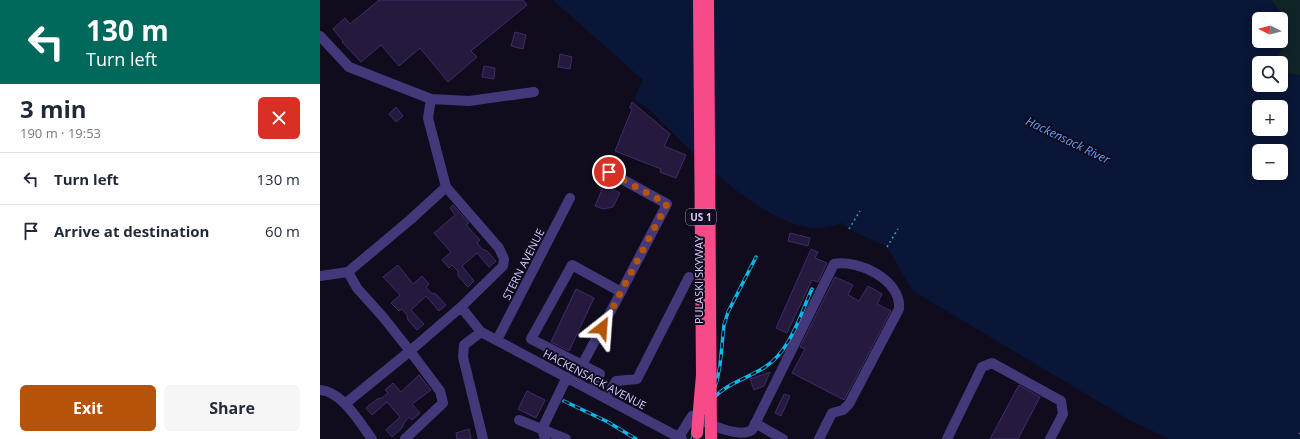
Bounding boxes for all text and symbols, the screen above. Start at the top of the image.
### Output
text: 130 m [86,11,169,49]
north arrow [1252,12,1288,48]
map controls [1252,12,1288,180]
icon: left [20,16,72,68]
text: Turn left [86,47,157,71]
button: search [1252,56,1288,92]
text: 3 min [20,92,87,125]
button: close [258,97,300,139]
button: + [1252,100,1288,136]
water label: Hackensack River [1023,112,1114,168]
text: 190 m · 19:53 [20,124,101,142]
button: − [1252,144,1288,180]
pin [592,155,626,189]
icon: arrive [598,161,620,183]
icon: left [20,168,42,190]
text: Turn left [54,169,119,189]
text: 130 m [256,169,300,189]
road number: US 1 [686,209,716,225]
icon: arrive [20,220,42,242]
text: Arrive at destination [54,221,209,241]
text: 60 m [265,221,300,241]
street label: STERN AVENUE [499,226,547,302]
street label: PULASKI SKYWAY [691,235,706,324]
position arrow [581,307,623,349]
street label: HACKENSACK AVENUE [541,345,649,413]
button: Exit [20,385,156,431]
button: Share [164,385,300,431]

